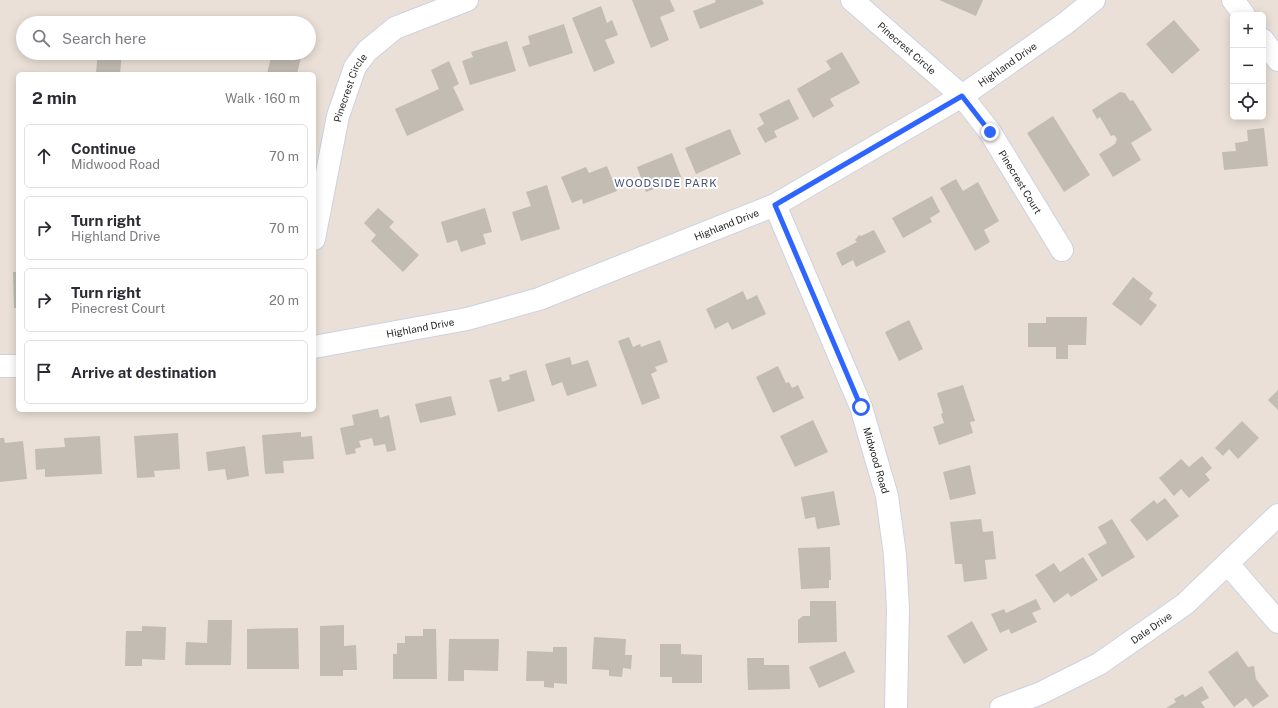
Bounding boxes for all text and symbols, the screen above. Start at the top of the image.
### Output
map controls [1230,12,1266,120]
button: + [1230,12,1266,48]
search box [16,16,316,60]
street label: Pinecrest Circle [875,19,939,77]
icon: search [30,27,52,49]
text: Search here [62,30,146,47]
street label: Highland Drive [976,39,1039,89]
button: − [1230,48,1266,84]
street label: Pinecrest Circle [331,51,369,123]
button: locate [1230,84,1266,120]
text: 2 min [32,88,77,108]
text: Walk · 160 m [225,91,300,106]
route end [981,123,999,141]
text: Continue [71,140,136,157]
icon: ahead [33,145,55,167]
street label: Pinecrest Court [996,148,1044,216]
text: 70 m [269,149,299,164]
text: Midwood Road [71,157,160,172]
district label: WOODSIDE PARK [614,177,718,189]
street label: Highland Drive [692,206,761,243]
text: Turn right [71,212,141,229]
icon: right [33,217,55,239]
text: 70 m [269,221,299,236]
text: Highland Drive [71,229,160,244]
text: Turn right [71,284,141,301]
icon: right [33,289,55,311]
text: 20 m [269,293,299,308]
text: Pinecrest Court [71,301,165,316]
street label: Highland Drive [385,315,455,340]
icon: arrive [33,361,55,383]
text: Arrive at destination [71,364,216,381]
route start [852,398,870,416]
street label: Midwood Road [861,426,892,495]
street label: Dale Drive [1128,609,1174,646]

